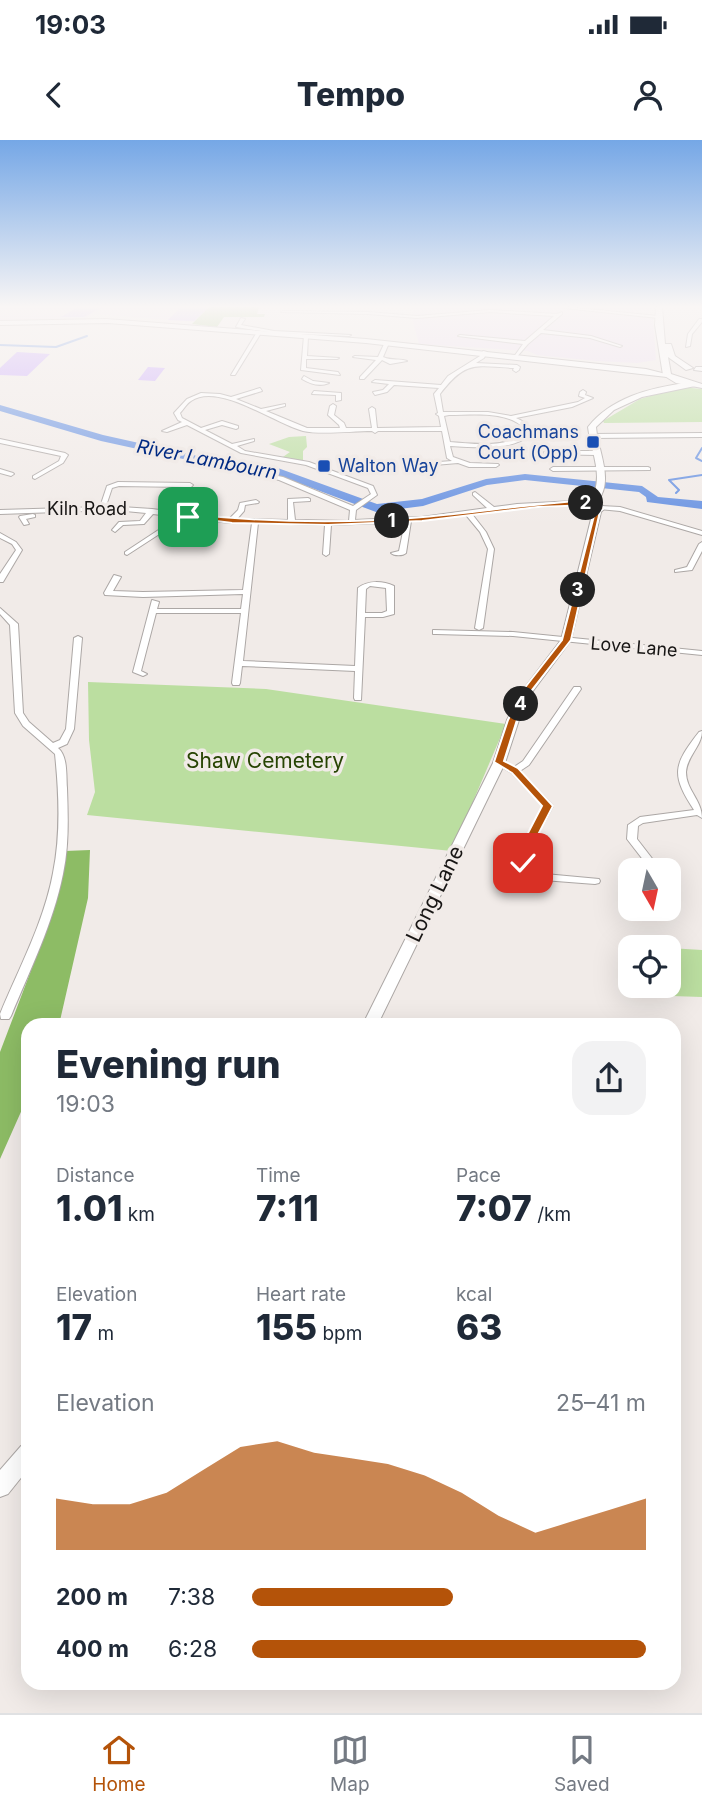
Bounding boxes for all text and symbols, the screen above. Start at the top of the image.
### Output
text: 19:03 [35,9,106,40]
text: Tempo [297,75,405,114]
icon: back [35,76,73,114]
icon: person [629,76,667,114]
place label: Coachmans Court (Opp) [478,421,579,463]
marker: Coachmans Court (Opp) [585,434,601,450]
water label: River Lambourn [135,435,279,484]
place label: Walton Way [338,455,439,476]
marker: Walton Way [316,458,332,474]
pin: 2 [568,486,604,520]
pin [158,487,218,547]
text: 2 [580,491,591,514]
street label: Kiln Road [47,498,127,519]
icon: arrive [169,498,207,536]
pin: 1 [374,504,410,538]
text: 1 [387,509,396,532]
pin: 3 [560,573,596,608]
text: 3 [571,578,584,601]
street label: Love Lane [590,632,678,661]
pin: 4 [504,686,538,722]
text: 4 [514,692,527,715]
park label: Shaw Cemetery [186,748,344,773]
pin [493,833,553,893]
street label: Long Lane [401,842,469,946]
icon: check [504,844,542,882]
north arrow [618,858,681,920]
map controls [618,858,681,998]
button: locate [618,935,681,998]
text: Evening run [56,1041,281,1087]
button: share [572,1041,646,1115]
text: 19:03 [56,1090,115,1118]
text: Distance [56,1164,134,1187]
text: Time [256,1164,301,1187]
text: Pace [456,1164,501,1187]
text: 1.01 [56,1187,122,1229]
text: 7:11 [256,1187,319,1229]
text: 7:07 [456,1187,532,1229]
text: km [122,1203,155,1226]
text: /km [532,1203,571,1226]
text: Elevation [56,1283,137,1306]
text: Heart rate [256,1283,346,1306]
text: kcal [456,1283,492,1306]
text: 17 [56,1306,92,1348]
text: 155 [256,1306,317,1348]
text: 63 [456,1306,502,1348]
text: m [92,1322,114,1345]
text: bpm [317,1322,362,1345]
text: Elevation [56,1389,155,1417]
text: 25–41 m [556,1389,646,1417]
text: 200 m [56,1583,128,1611]
text: 7:38 [168,1583,215,1611]
text: 400 m [56,1635,129,1663]
text: 6:28 [168,1635,217,1663]
tab: Home [92,1731,146,1796]
tab: Map [330,1731,370,1796]
tab: Saved [554,1731,610,1796]

